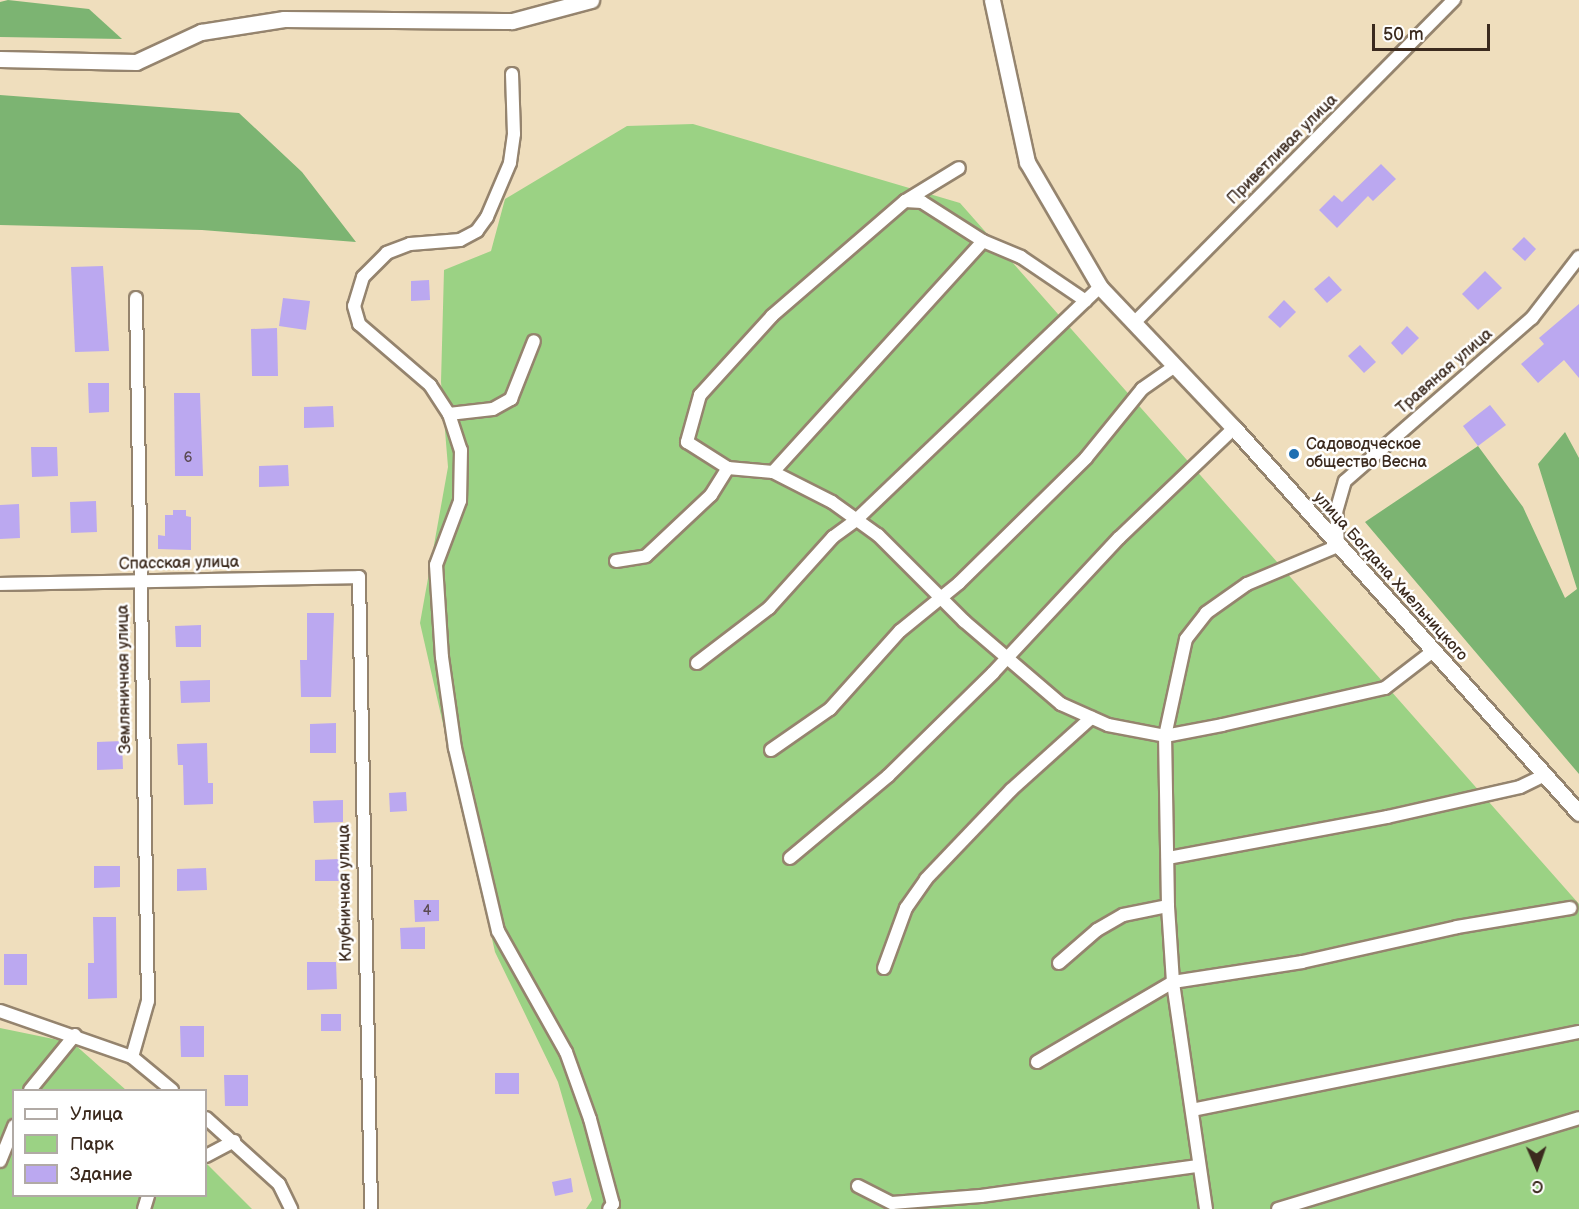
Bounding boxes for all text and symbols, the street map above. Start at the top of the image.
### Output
scale bar [1375,12,1494,50]
text: 50 m [1383,24,1424,45]
street label: Приветливая улица [1224,91,1342,209]
street label: Травяная улица [1393,325,1497,419]
place label: Садоводческое общество Весна [1306,435,1427,473]
marker: Садоводческое общество Весна [1287,447,1301,461]
house number: 6 [184,450,192,466]
street label: улица Богдана Хмельницкого [1309,489,1471,665]
street label: Спасская улица [119,553,239,575]
street label: Земляничная улица [114,604,136,754]
street label: Клубничная улица [335,824,357,962]
house number: 4 [423,903,431,919]
legend [12,1089,207,1197]
text: Улица [70,1104,123,1125]
text: Парк [70,1134,114,1155]
north arrow [1507,1137,1567,1197]
text: Здание [70,1164,132,1185]
text: С [1532,1176,1544,1195]

